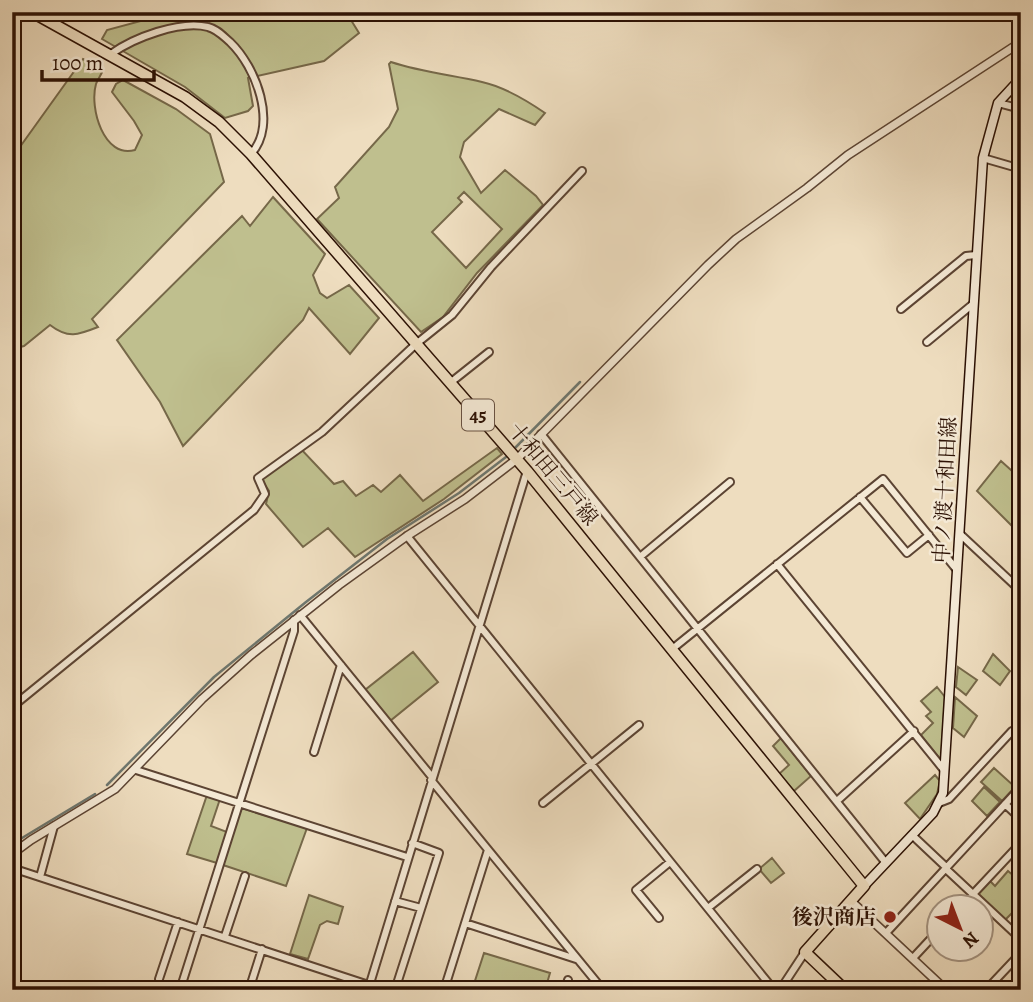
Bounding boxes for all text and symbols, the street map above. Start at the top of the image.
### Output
scale bar [42,38,154,82]
text: 100 m [52,49,103,77]
road number: 45 [462,400,494,430]
street label: 中ノ渡十和田線 [927,416,963,564]
street label: 十和田三戸線 [502,417,604,531]
north arrow [925,894,995,964]
place label: 後沢商店 [792,903,876,931]
marker: 後沢商店 [882,909,898,925]
text: N [957,926,985,954]

